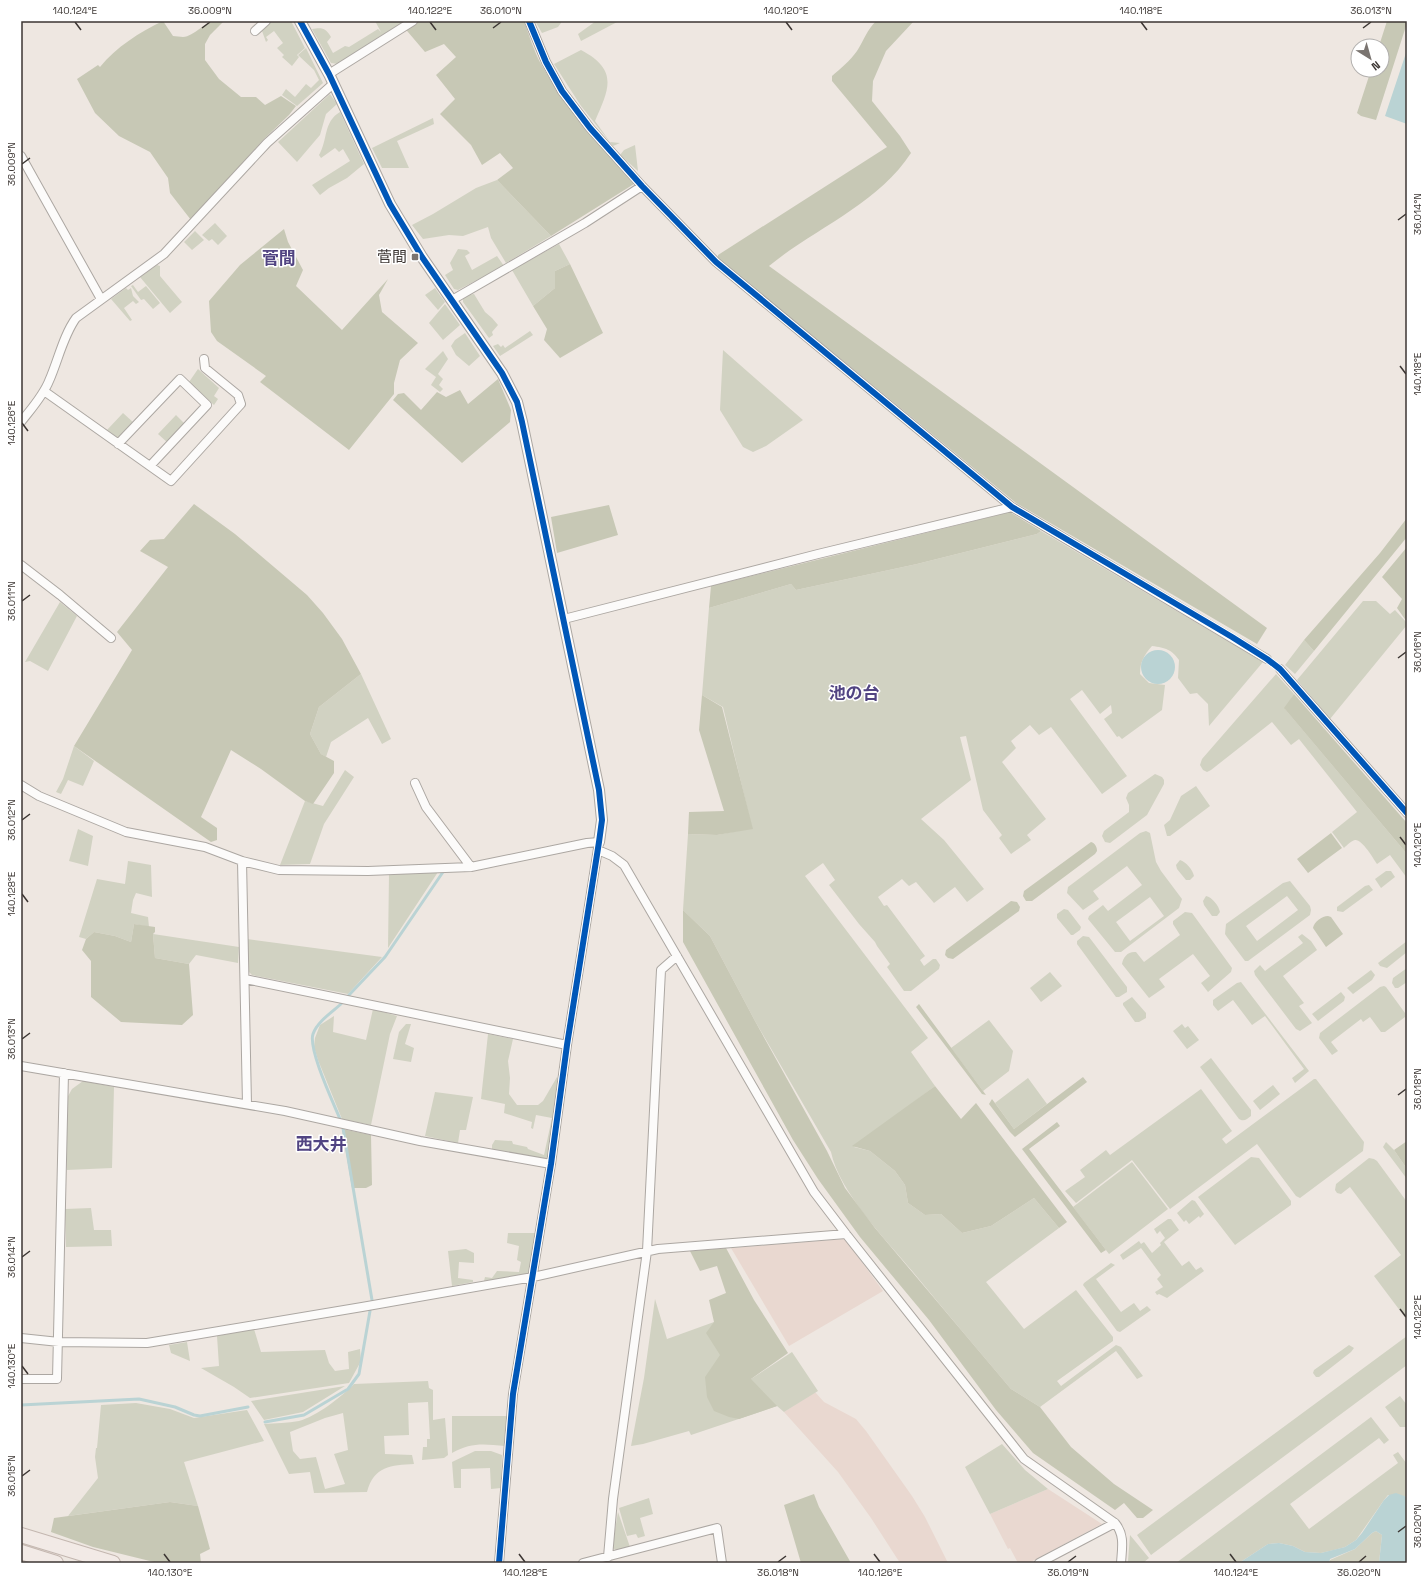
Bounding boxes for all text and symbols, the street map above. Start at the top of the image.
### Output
text: 140.124°E [53,4,98,17]
text: 36.009°N [188,4,232,17]
text: 140.122°E [408,4,453,17]
text: 36.010°N [480,4,522,17]
text: 140.120°E [764,4,809,17]
text: 140.118°E [1120,4,1163,17]
text: 36.013°N [1350,4,1392,17]
north arrow [1350,38,1390,78]
text: N [1369,58,1383,74]
text: 36.009°N [5,142,18,186]
text: 36.014°N [1411,193,1424,235]
district label: 菅間 [262,247,296,269]
place label: 菅間 [377,247,407,266]
marker: 菅間 [410,252,420,262]
text: 140.118°E [1411,352,1424,395]
text: 140.126°E [5,400,18,445]
text: 36.011°N [5,581,18,621]
text: 36.016°N [1411,631,1424,673]
district label: 池の台 [829,682,880,704]
text: 36.012°N [5,799,18,841]
text: 140.120°E [1411,822,1424,867]
text: 140.128°E [5,871,18,916]
text: 36.013°N [5,1018,18,1060]
text: 36.018°N [1411,1068,1424,1110]
district label: 西大井 [296,1133,347,1155]
text: 36.014°N [5,1236,18,1278]
text: 140.122°E [1411,1294,1424,1339]
text: 140.130°E [5,1343,18,1388]
text: 36.015°N [5,1455,18,1497]
text: 36.020°N [1411,1504,1424,1548]
text: 140.130°E [148,1566,193,1579]
text: 140.128°E [503,1566,548,1579]
text: 36.018°N [757,1566,799,1579]
text: 140.126°E [858,1566,903,1579]
text: 36.019°N [1047,1566,1089,1579]
text: 140.124°E [1214,1566,1259,1579]
text: 36.020°N [1337,1566,1381,1579]

